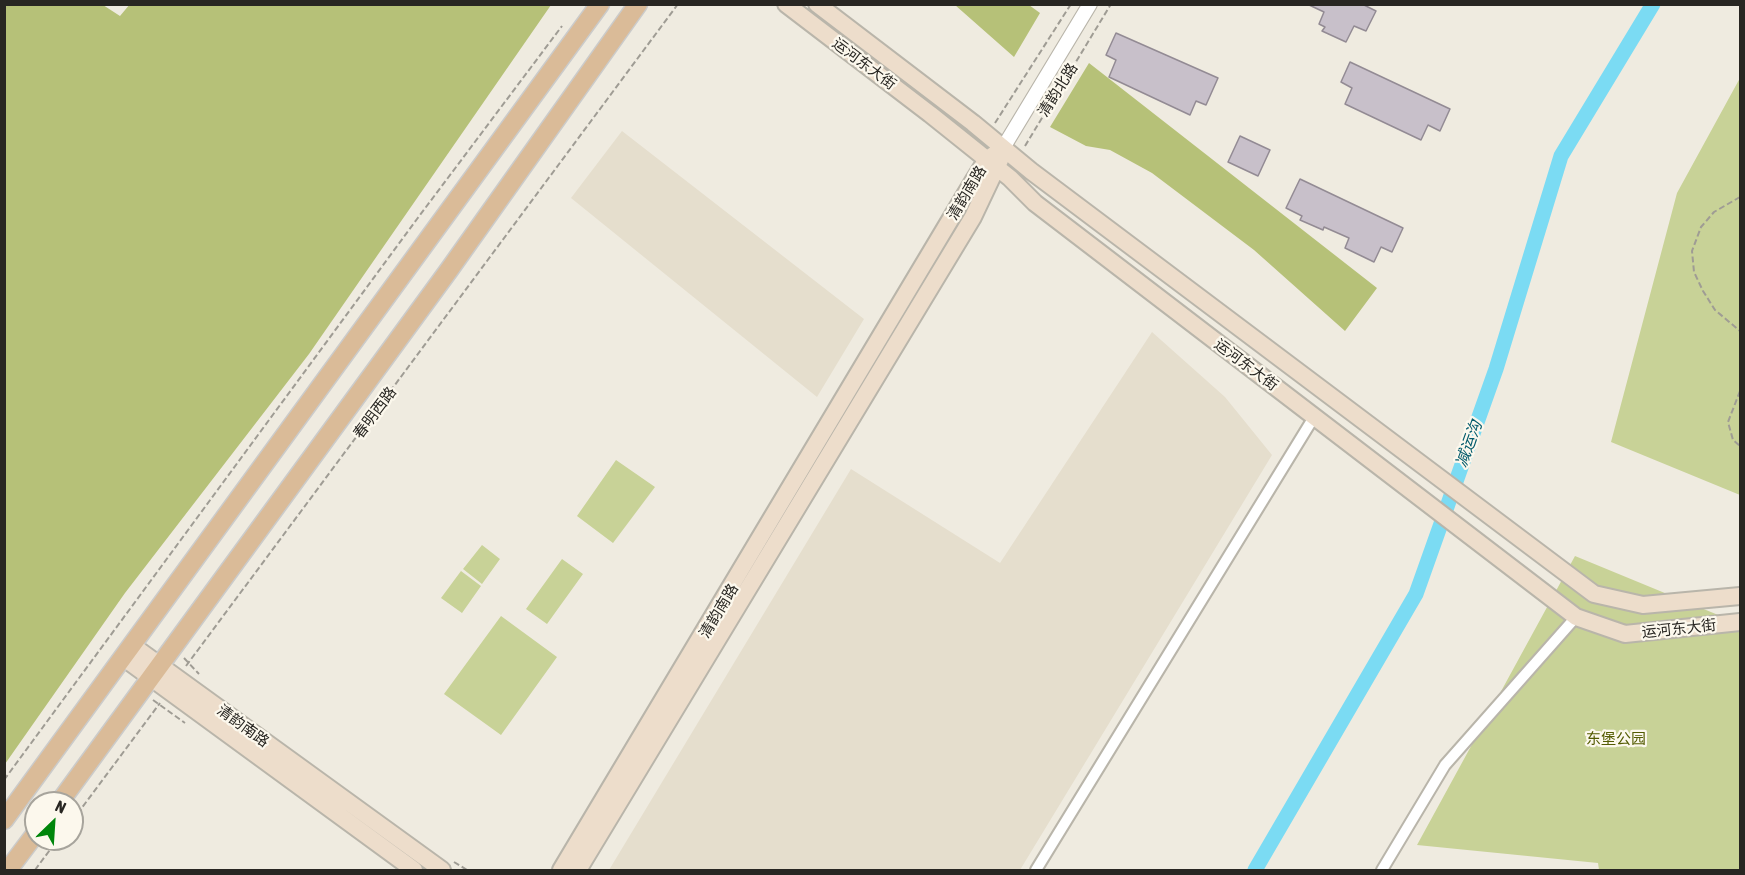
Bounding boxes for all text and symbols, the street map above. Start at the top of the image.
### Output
street label: 运河东大街 [829,34,899,94]
street label: 清韵北路 [1034,60,1082,120]
street label: 清韵南路 [944,163,990,223]
street label: 运河东大街 [1211,335,1281,395]
street label: 春明西路 [350,384,400,442]
water label: 减运沟 [1452,418,1486,470]
street label: 清韵南路 [696,581,742,641]
street label: 运河东大街 [1641,616,1717,642]
street label: 清韵南路 [213,701,273,751]
park label: 东堡公园 [1586,730,1646,748]
north arrow [24,791,84,851]
text: N [53,796,69,817]

